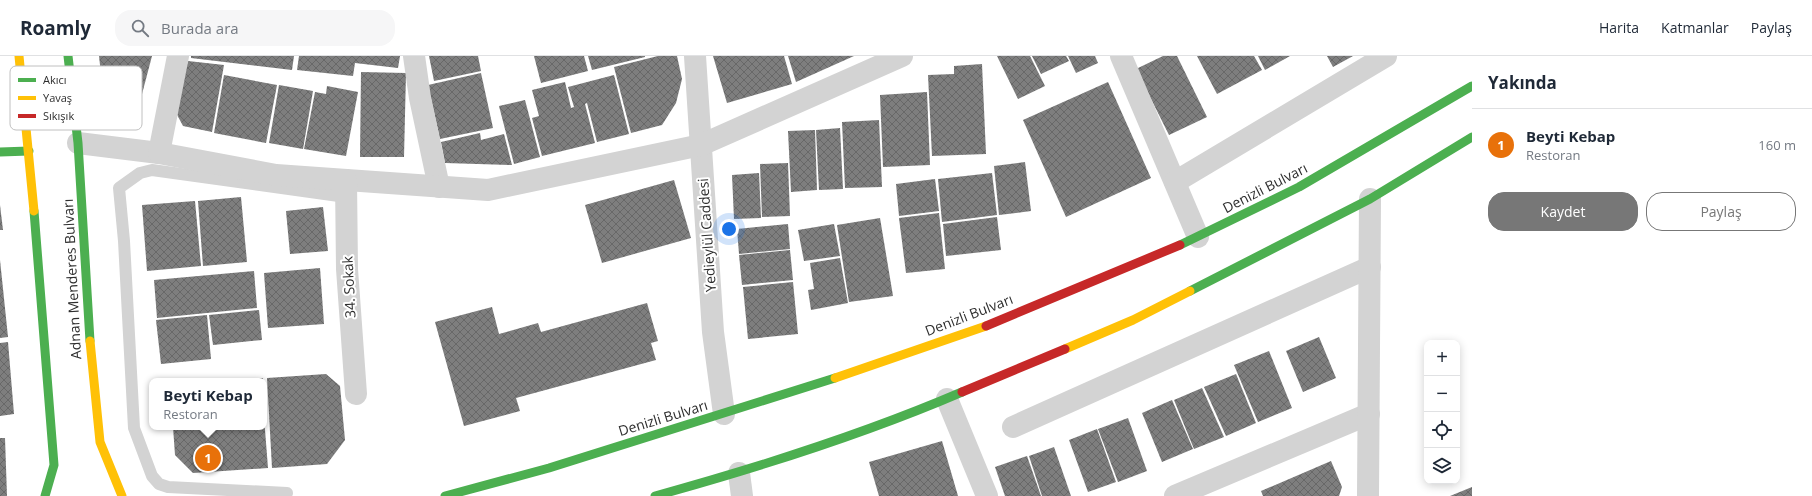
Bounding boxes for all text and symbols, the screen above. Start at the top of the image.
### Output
search box [115,10,395,46]
text: Roamly [20,15,91,41]
icon: search [129,17,151,39]
text: Burada ara [161,18,239,38]
text: Harita [1599,18,1639,37]
text: Katmanlar [1661,18,1729,37]
text: Paylaş [1751,18,1792,37]
legend [10,66,142,130]
text: Yakında [1488,71,1557,94]
text: Akıcı [43,72,67,87]
text: Yavaş [43,90,72,105]
text: Sıkışık [43,108,74,123]
text: Beyti Kebap [1526,126,1615,146]
text: 1 [1497,136,1505,154]
text: 160 m [1758,136,1796,154]
text: Restoran [1526,146,1580,164]
street label: Denizli Bulvarı [1219,158,1310,217]
street label: Yedieylül Caddesi [693,178,720,292]
button: Kaydet [1488,192,1638,231]
button: Paylaş [1646,192,1796,231]
street label: Adnan Menderes Bulvarı [58,198,85,360]
your location [719,219,739,239]
street label: 34. Sokak [337,255,360,318]
street label: Denizli Bulvarı [922,289,1015,340]
map controls [1424,340,1460,484]
button: + [1424,340,1460,376]
button: − [1424,376,1460,412]
popup [149,378,267,430]
text: Beyti Kebap [163,385,253,405]
street label: Denizli Bulvarı [616,395,710,440]
text: Restoran [163,405,218,423]
button: locate [1424,412,1460,448]
pin: 1 [195,443,221,473]
button: layers [1424,448,1460,484]

